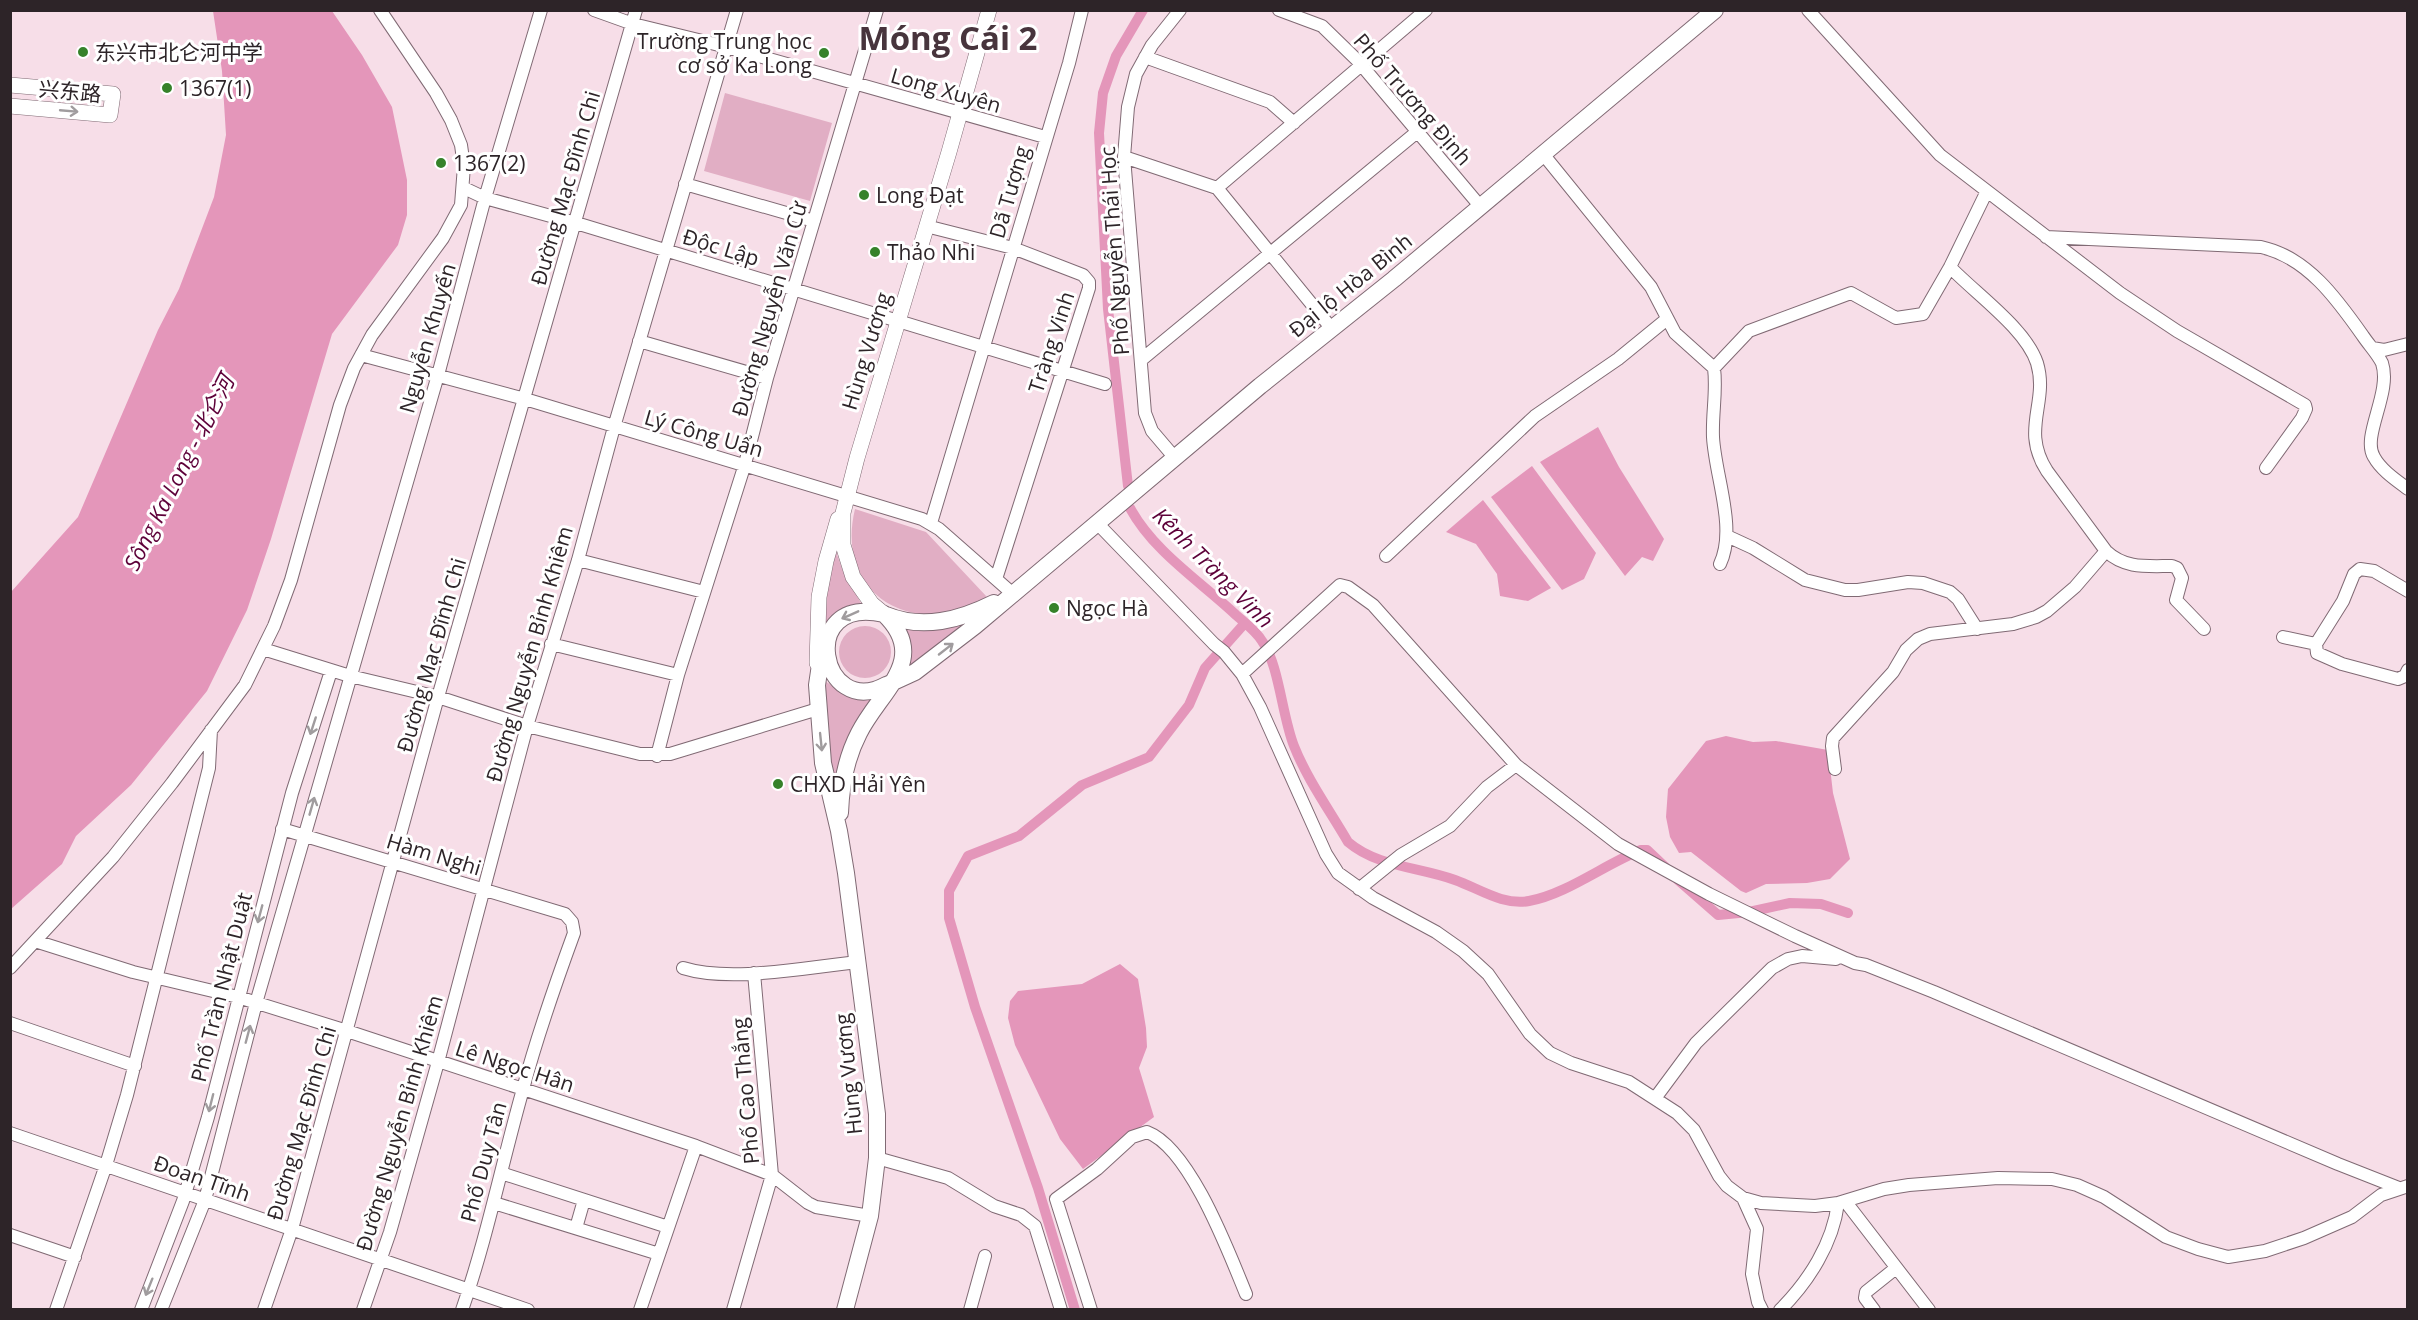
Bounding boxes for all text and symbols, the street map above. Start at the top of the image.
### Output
district label: Móng Cái 2 [859,15,1037,60]
place label: Trường Trung học cơ sở Ka Long [637,27,812,79]
street label: Phố Trương Định [1348,27,1478,171]
place label: 东兴市北仑河中学 [95,38,263,66]
marker: 东兴市北仑河中学 [76,45,90,59]
marker: Trường Trung học cơ sở Ka Long [817,46,831,60]
street label: Long Xuyên [888,61,1004,119]
street label: 兴东路 [37,74,103,108]
place label: 1367(1) [179,74,251,102]
marker: 1367(1) [160,81,174,95]
street label: Đường Mạc Đĩnh Chi [524,88,606,288]
one-way arrow [58,106,78,117]
street label: Dã Tượng [982,143,1036,241]
street label: Phố Nguyễn Thái Học [1093,146,1135,356]
place label: 1367(2) [453,149,525,177]
marker: 1367(2) [434,156,448,170]
place label: Long Đạt [876,181,964,209]
marker: Long Đạt [857,188,871,202]
street label: Đường Nguyễn Văn Cừ [725,197,813,420]
street label: Độc Lập [679,222,763,272]
street label: Đại lộ Hòa Bình [1283,227,1417,343]
place label: Thảo Nhi [887,238,975,266]
marker: Thảo Nhi [868,245,882,259]
street label: Nguyễn Khuyến [392,260,462,416]
street label: Tràng Vinh [1021,288,1081,396]
street label: Hùng Vương [835,289,897,413]
water label: Sông Ka Long - 北仑河 [116,366,242,575]
street label: Lý Công Uẩn [641,403,767,463]
water label: Kênh Tràng Vinh [1147,500,1281,634]
street label: Đường Nguyễn Bỉnh Khiêm [479,523,579,785]
street label: Đường Mạc Đĩnh Chi [390,555,472,755]
place label: Ngọc Hà [1066,594,1149,622]
marker: Ngọc Hà [1047,601,1061,615]
one-way arrow [842,610,860,622]
one-way arrow [938,642,954,655]
one-way arrow [307,716,318,735]
one-way arrow [816,731,827,751]
place label: CHXD Hải Yên [790,770,926,798]
marker: CHXD Hải Yên [771,777,785,791]
one-way arrow [307,797,318,816]
street label: Hàm Nghi [383,826,485,882]
street label: Phố Trần Nhật Duật [184,889,258,1085]
one-way arrow [253,904,265,923]
street label: Đường Nguyễn Bỉnh Khiêm [349,992,449,1254]
street label: Hùng Vương [828,1012,868,1136]
street label: Phố Cao Thắng [725,1017,765,1165]
street label: Đường Mạc Đĩnh Chi [260,1023,342,1223]
one-way arrow [242,1025,254,1044]
street label: Lê Ngọc Hân [452,1034,578,1098]
one-way arrow [205,1093,217,1112]
street label: Phố Duy Tân [453,1099,513,1225]
street label: Đoan Tĩnh [150,1148,254,1208]
one-way arrow [143,1278,154,1296]

